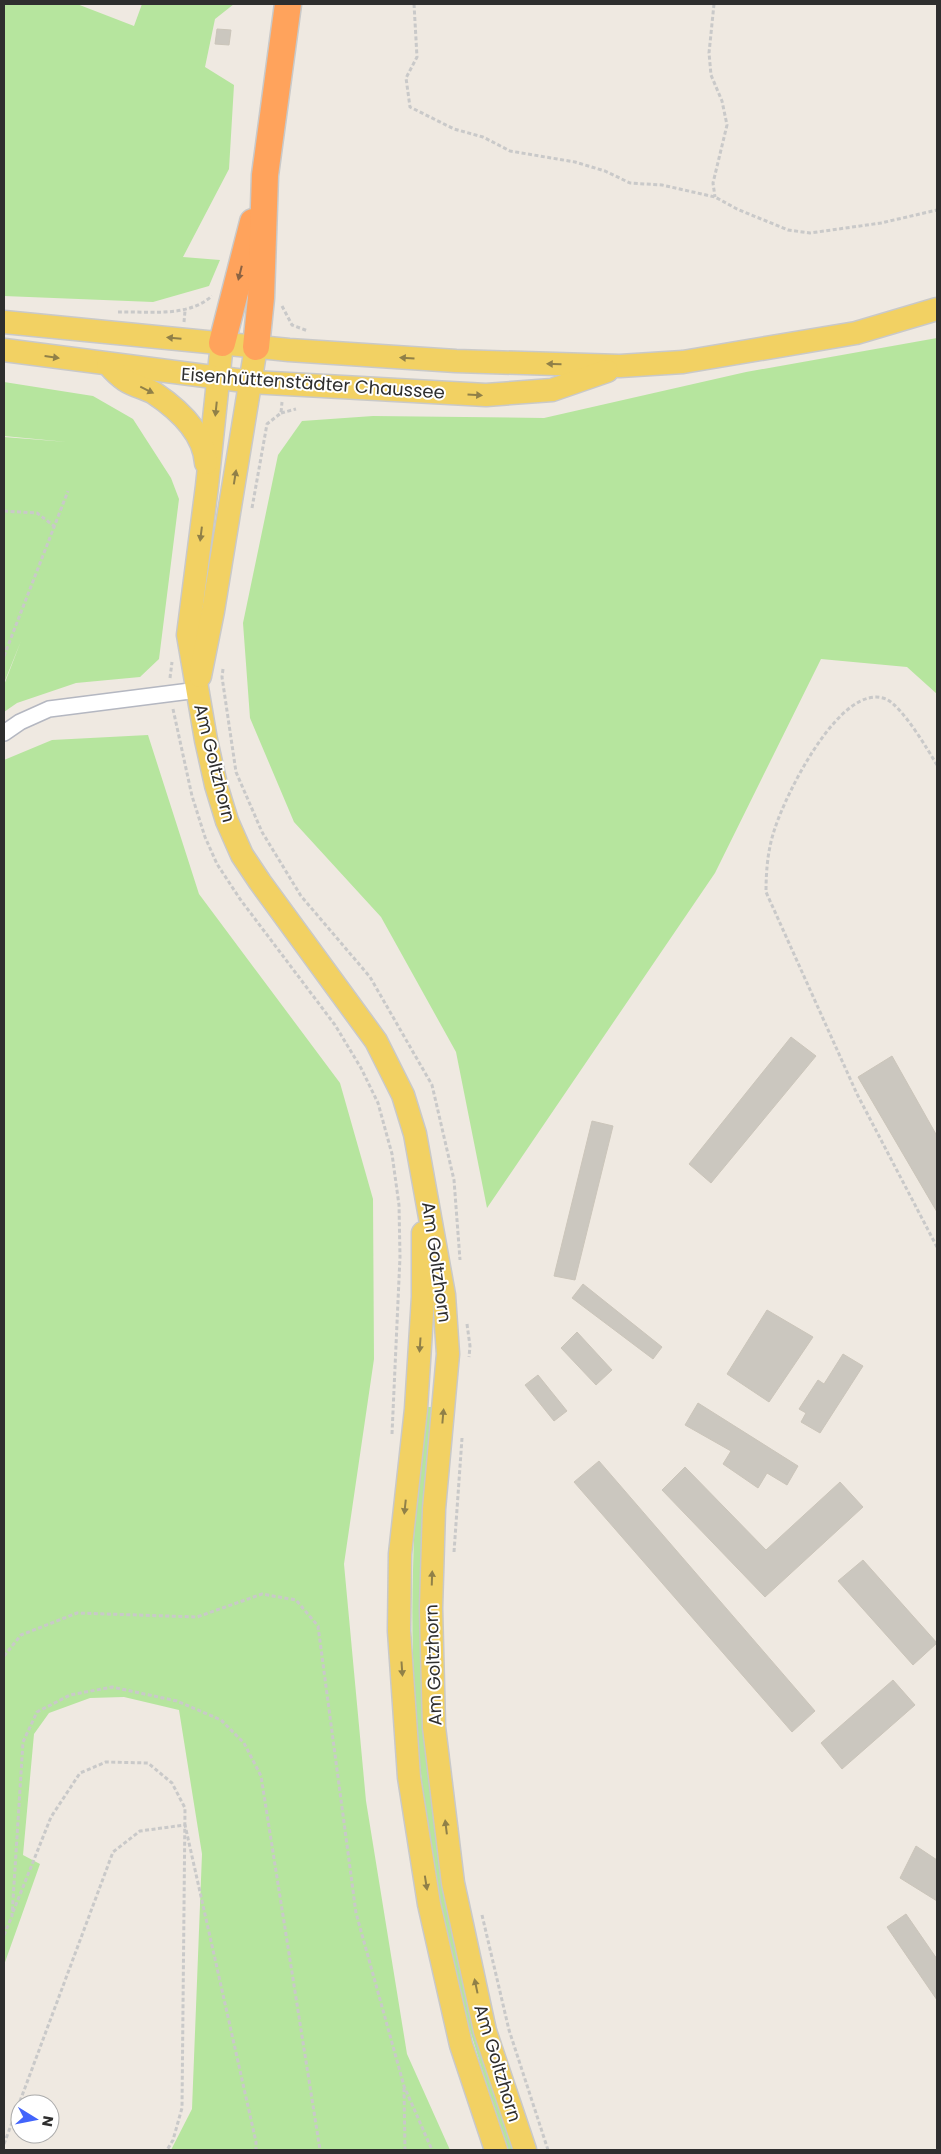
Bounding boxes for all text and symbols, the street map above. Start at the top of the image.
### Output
one-way arrow [235,265,243,280]
one-way arrow [165,334,181,342]
one-way arrow [44,353,60,361]
one-way arrow [399,353,415,361]
one-way arrow [546,360,562,368]
street label: Eisenhüttenstädter Chaussee [180,361,446,405]
one-way arrow [140,387,154,395]
one-way arrow [467,391,483,399]
one-way arrow [211,401,219,417]
one-way arrow [232,469,240,485]
one-way arrow [197,526,205,542]
street label: Am Goltzhorn [188,701,242,825]
street label: Am Goltzhorn [416,1200,458,1324]
one-way arrow [415,1338,423,1354]
one-way arrow [439,1407,447,1423]
one-way arrow [401,1499,409,1515]
one-way arrow [428,1569,436,1585]
street label: Am Goltzhorn [418,1604,448,1726]
one-way arrow [398,1662,406,1678]
one-way arrow [442,1819,450,1835]
one-way arrow [422,1875,430,1891]
one-way arrow [471,1978,479,1994]
street label: Am Goltzhorn [468,2001,528,2125]
north arrow [10,2094,60,2144]
text: N [37,2114,59,2128]

